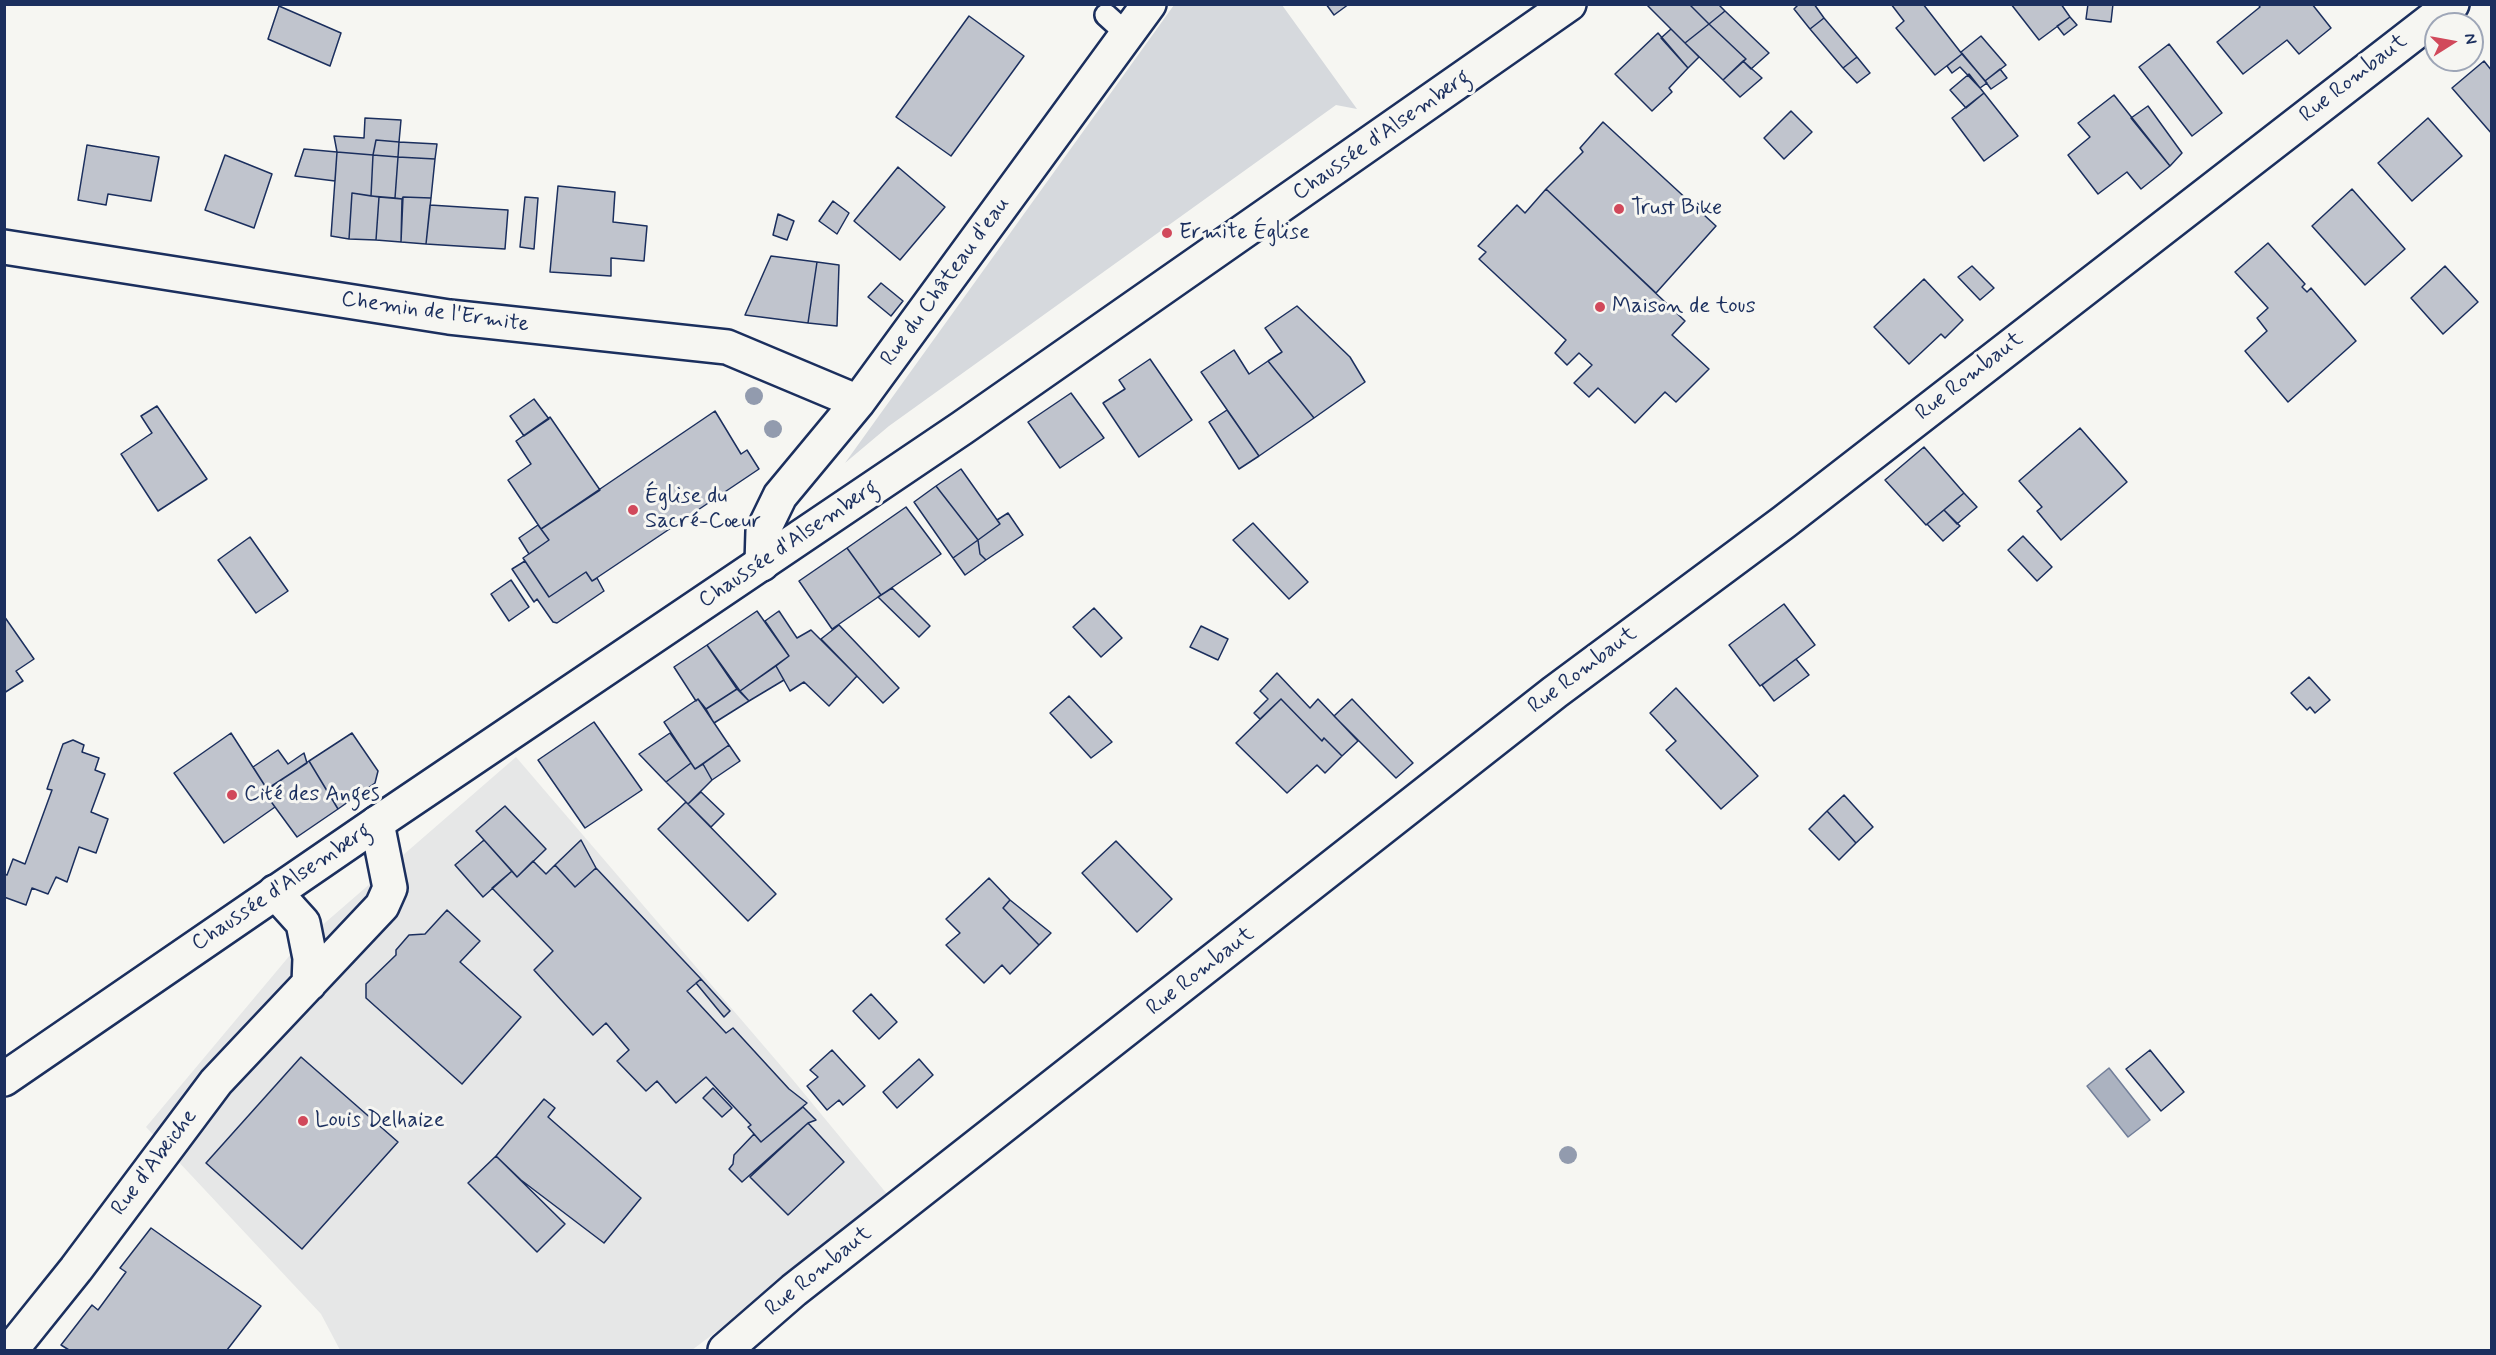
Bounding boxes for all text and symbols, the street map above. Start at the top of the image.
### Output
north arrow [2424,12,2484,72]
street label: Rue Rombaut [2295,29,2413,129]
text: N [2459,32,2482,46]
street label: Chaussée d'Alsemberg [1288,65,1476,207]
street label: Rue du Château d'eau [876,192,1016,372]
place label: Trust Bike [1631,196,1722,222]
marker: Trust Bike [1612,202,1626,216]
place label: Ermite Église [1179,220,1310,246]
marker: Ermite Église [1160,226,1174,240]
street label: Chemin de l'Ermite [339,287,531,339]
place label: Maison de tous [1612,294,1756,320]
marker: Maison de tous [1593,300,1607,314]
street label: Rue Rombaut [1911,327,2029,427]
street label: Chaussée d'Alsemberg [694,475,884,615]
place label: Église du Sacré-Cœur [645,484,761,536]
marker: Église du Sacré-Cœur [626,503,640,517]
street label: Rue Rombaut [1523,622,1643,720]
place label: Cité des Anges [244,782,380,808]
marker: Cité des Anges [225,788,239,802]
street label: Chaussée d'Alsemberg [187,818,377,958]
street label: Rue Rombaut [1142,922,1260,1022]
street label: Rue d'Abeiche [106,1105,204,1221]
place label: Louis Delhaize [315,1108,445,1134]
marker: Louis Delhaize [296,1114,310,1128]
street label: Rue Rombaut [760,1221,878,1323]

